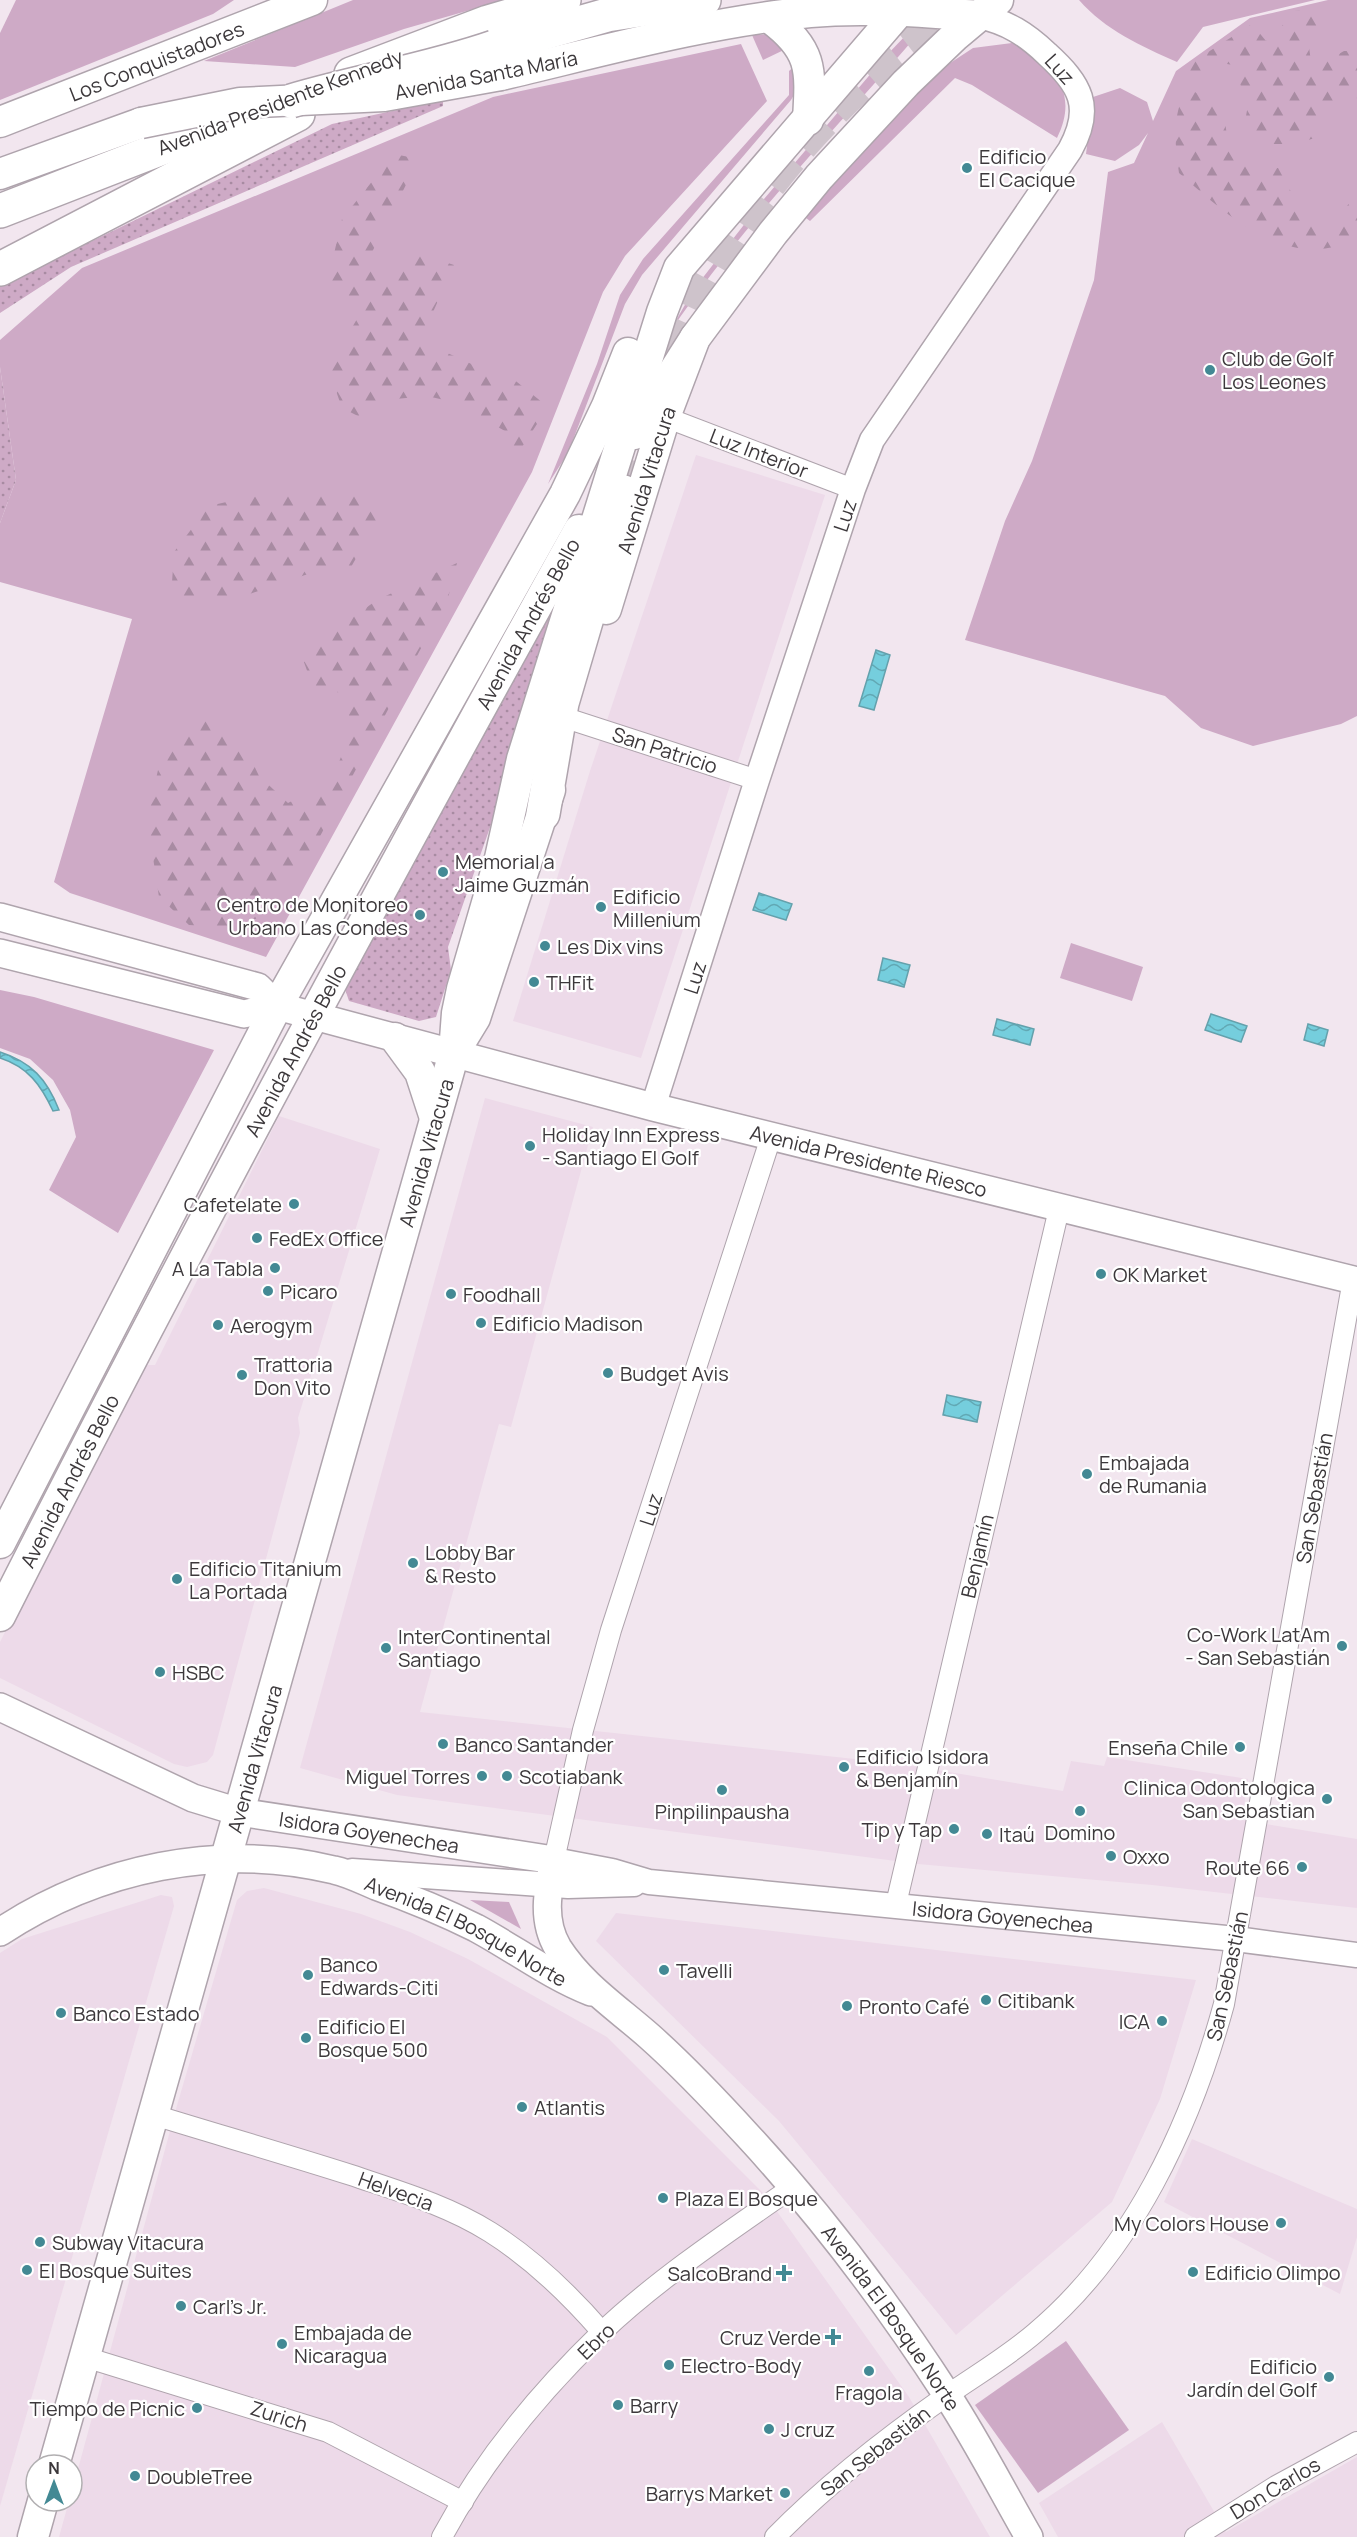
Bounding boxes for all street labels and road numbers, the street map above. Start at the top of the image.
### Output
street label: Los Conquistadores [65,14,248,107]
street label: Avenida Presidente Kennedy [153,42,407,161]
street label: Avenida Santa María [392,44,580,106]
street label: Luz [1039,48,1081,90]
street label: Avenida Vitacura [610,402,681,557]
street label: Luz Interior [706,422,812,484]
street label: Luz [826,495,862,535]
street label: Avenida Andrés Bello [469,533,586,714]
street label: San Patricio [609,720,721,780]
street label: Luz [676,958,712,997]
street label: Avenida Andrés Bello [238,959,352,1141]
street label: Avenida Vitacura [392,1075,460,1230]
street label: Avenida Presidente Riesco [747,1118,990,1203]
street label: Avenida Andrés Bello [13,1389,125,1572]
street label: San Sebastián [1289,1430,1339,1566]
street label: Luz [632,1490,668,1529]
street label: Benjamín [954,1511,1000,1601]
street label: Avenida Vitacura [220,1682,288,1836]
street label: Isidora Goyenechea [277,1805,461,1859]
street label: Avenida El Bosque Norte [361,1869,572,1992]
street label: Isidora Goyenechea [911,1894,1094,1939]
street label: San Sebastián [1200,1908,1254,2044]
street label: Helvecia [355,2165,437,2217]
street label: Avenida El Bosque Norte [816,2219,967,2416]
street label: Ebro [571,2317,621,2365]
street label: Zurich [247,2394,311,2438]
street label: San Sebastián [814,2400,936,2502]
street label: Don Carlos [1225,2451,1325,2525]

